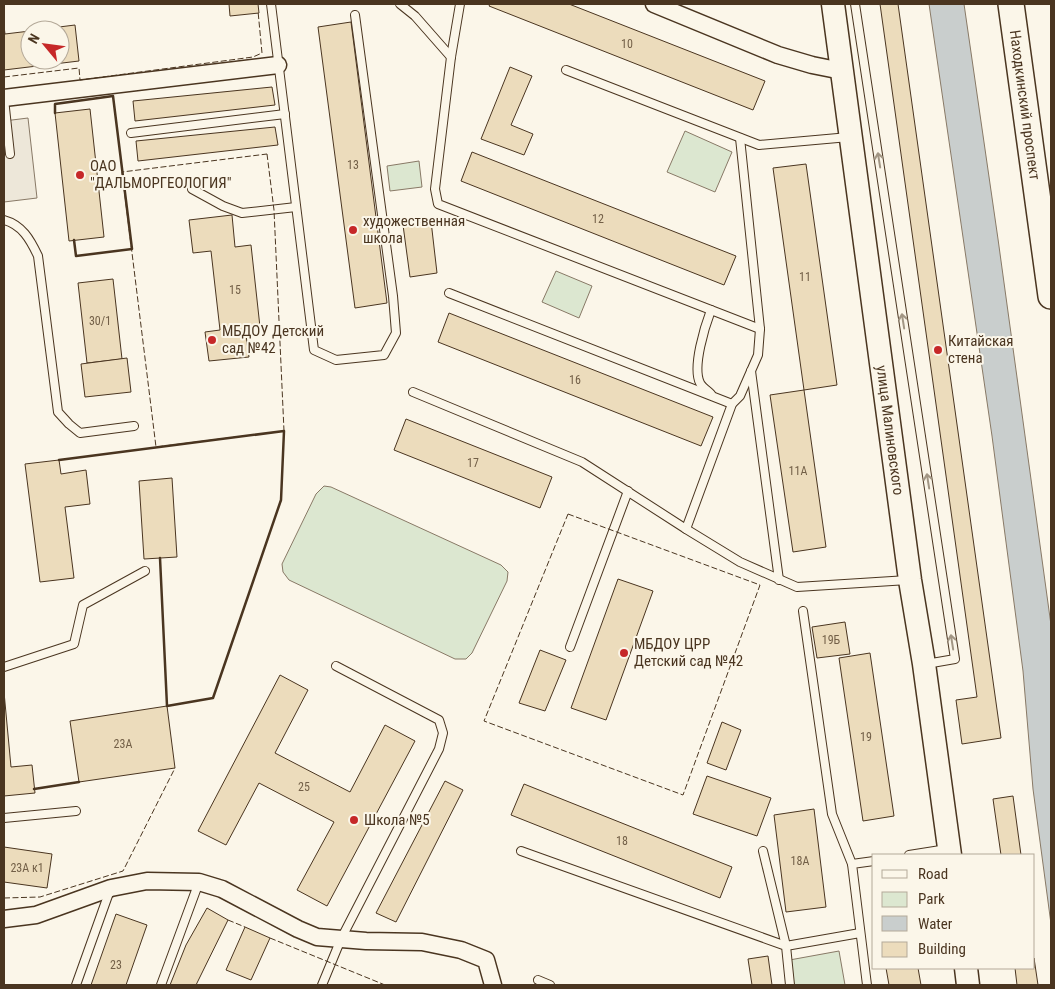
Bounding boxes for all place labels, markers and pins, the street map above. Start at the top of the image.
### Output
place label: ОАО "ДАЛЬМОРГЕОЛОГИЯ" [90,157,232,192]
marker: ОАО "ДАЛЬМОРГЕОЛОГИЯ" [74,169,86,181]
place label: художественная школа [363,212,465,247]
marker: художественная школа [347,224,359,236]
place label: МБДОУ Детский сад №42 [222,322,324,357]
place label: Китайская стена [948,332,1014,367]
marker: МБДОУ Детский сад №42 [206,334,218,346]
marker: Китайская стена [932,344,944,356]
place label: МБДОУ ЦРР Детский сад №42 [634,635,743,670]
marker: МБДОУ ЦРР Детский сад №42 [618,647,630,659]
place label: Школа №5 [364,811,430,829]
marker: Школа №5 [348,814,360,826]

